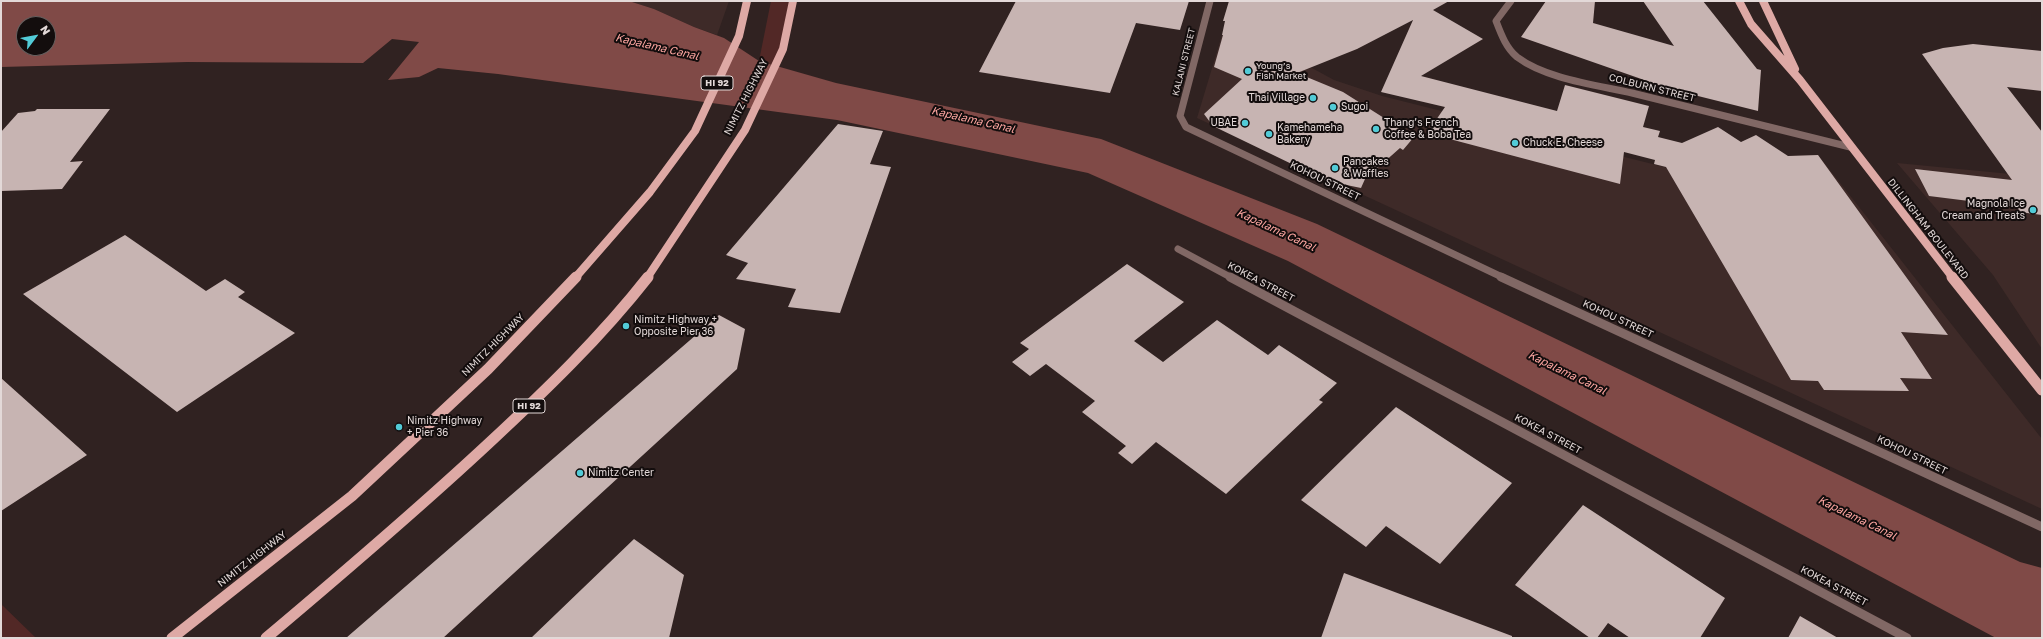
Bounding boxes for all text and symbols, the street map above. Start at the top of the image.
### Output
north arrow [16,16,56,56]
text: N [38,23,53,37]
street label: KALANI STREET [1170,27,1198,97]
water label: Kapalama Canal [614,31,700,63]
street label: NIMITZ HIGHWAY [722,57,770,137]
place label: Young’s Fish Market [1256,61,1306,82]
marker: Young’s Fish Market [1243,66,1253,76]
street label: COLBURN STREET [1608,71,1696,105]
road number: HI 92 [701,76,733,90]
place label: Thai Village [1248,92,1305,104]
marker: Thai Village [1308,93,1318,103]
place label: Sugoi [1341,101,1368,113]
marker: Sugoi [1328,102,1338,112]
water label: Kapalama Canal [930,104,1016,136]
place label: UBAE [1210,117,1237,129]
place label: Thang’s French Coffee & Boba Tea [1384,117,1471,140]
marker: UBAE [1240,118,1250,128]
place label: Kamehameha Bakery [1277,122,1342,146]
marker: Thang’s French Coffee & Boba Tea [1371,124,1381,134]
marker: Kamehameha Bakery [1264,129,1274,139]
place label: Chuck E. Cheese [1523,137,1603,149]
marker: Chuck E. Cheese [1510,138,1520,148]
place label: Pancakes & Waffles [1343,156,1389,180]
street label: KOHOU STREET [1288,159,1362,203]
marker: Pancakes & Waffles [1330,163,1340,173]
street label: DILLINGHAM BOULEVARD [1885,176,1971,282]
place label: Magnola Ice Cream and Treats [1941,198,2025,222]
marker: Magnola Ice Cream and Treats [2028,205,2038,215]
water label: Kapalama Canal [1235,206,1317,254]
street label: KOKEA STREET [1225,259,1297,305]
street label: KOHOU STREET [1581,297,1655,341]
street label: NIMITZ HIGHWAY [459,311,527,379]
place label: Nimitz Highway + Opposite Pier 36 [634,314,717,338]
marker: Nimitz Highway + Opposite Pier 36 [621,321,631,331]
water label: Kapalama Canal [1526,348,1608,398]
road number: HI 92 [513,399,545,413]
street label: KOKEA STREET [1512,411,1584,457]
place label: Nimitz Highway + Pier 36 [407,415,482,438]
marker: Nimitz Highway + Pier 36 [394,422,404,432]
street label: KOHOU STREET [1875,433,1949,477]
place label: Nimitz Center [588,467,654,479]
marker: Nimitz Center [575,468,585,478]
water label: Kapalama Canal [1816,493,1898,543]
street label: NIMITZ HIGHWAY [215,529,289,589]
street label: KOKEA STREET [1798,563,1870,609]

